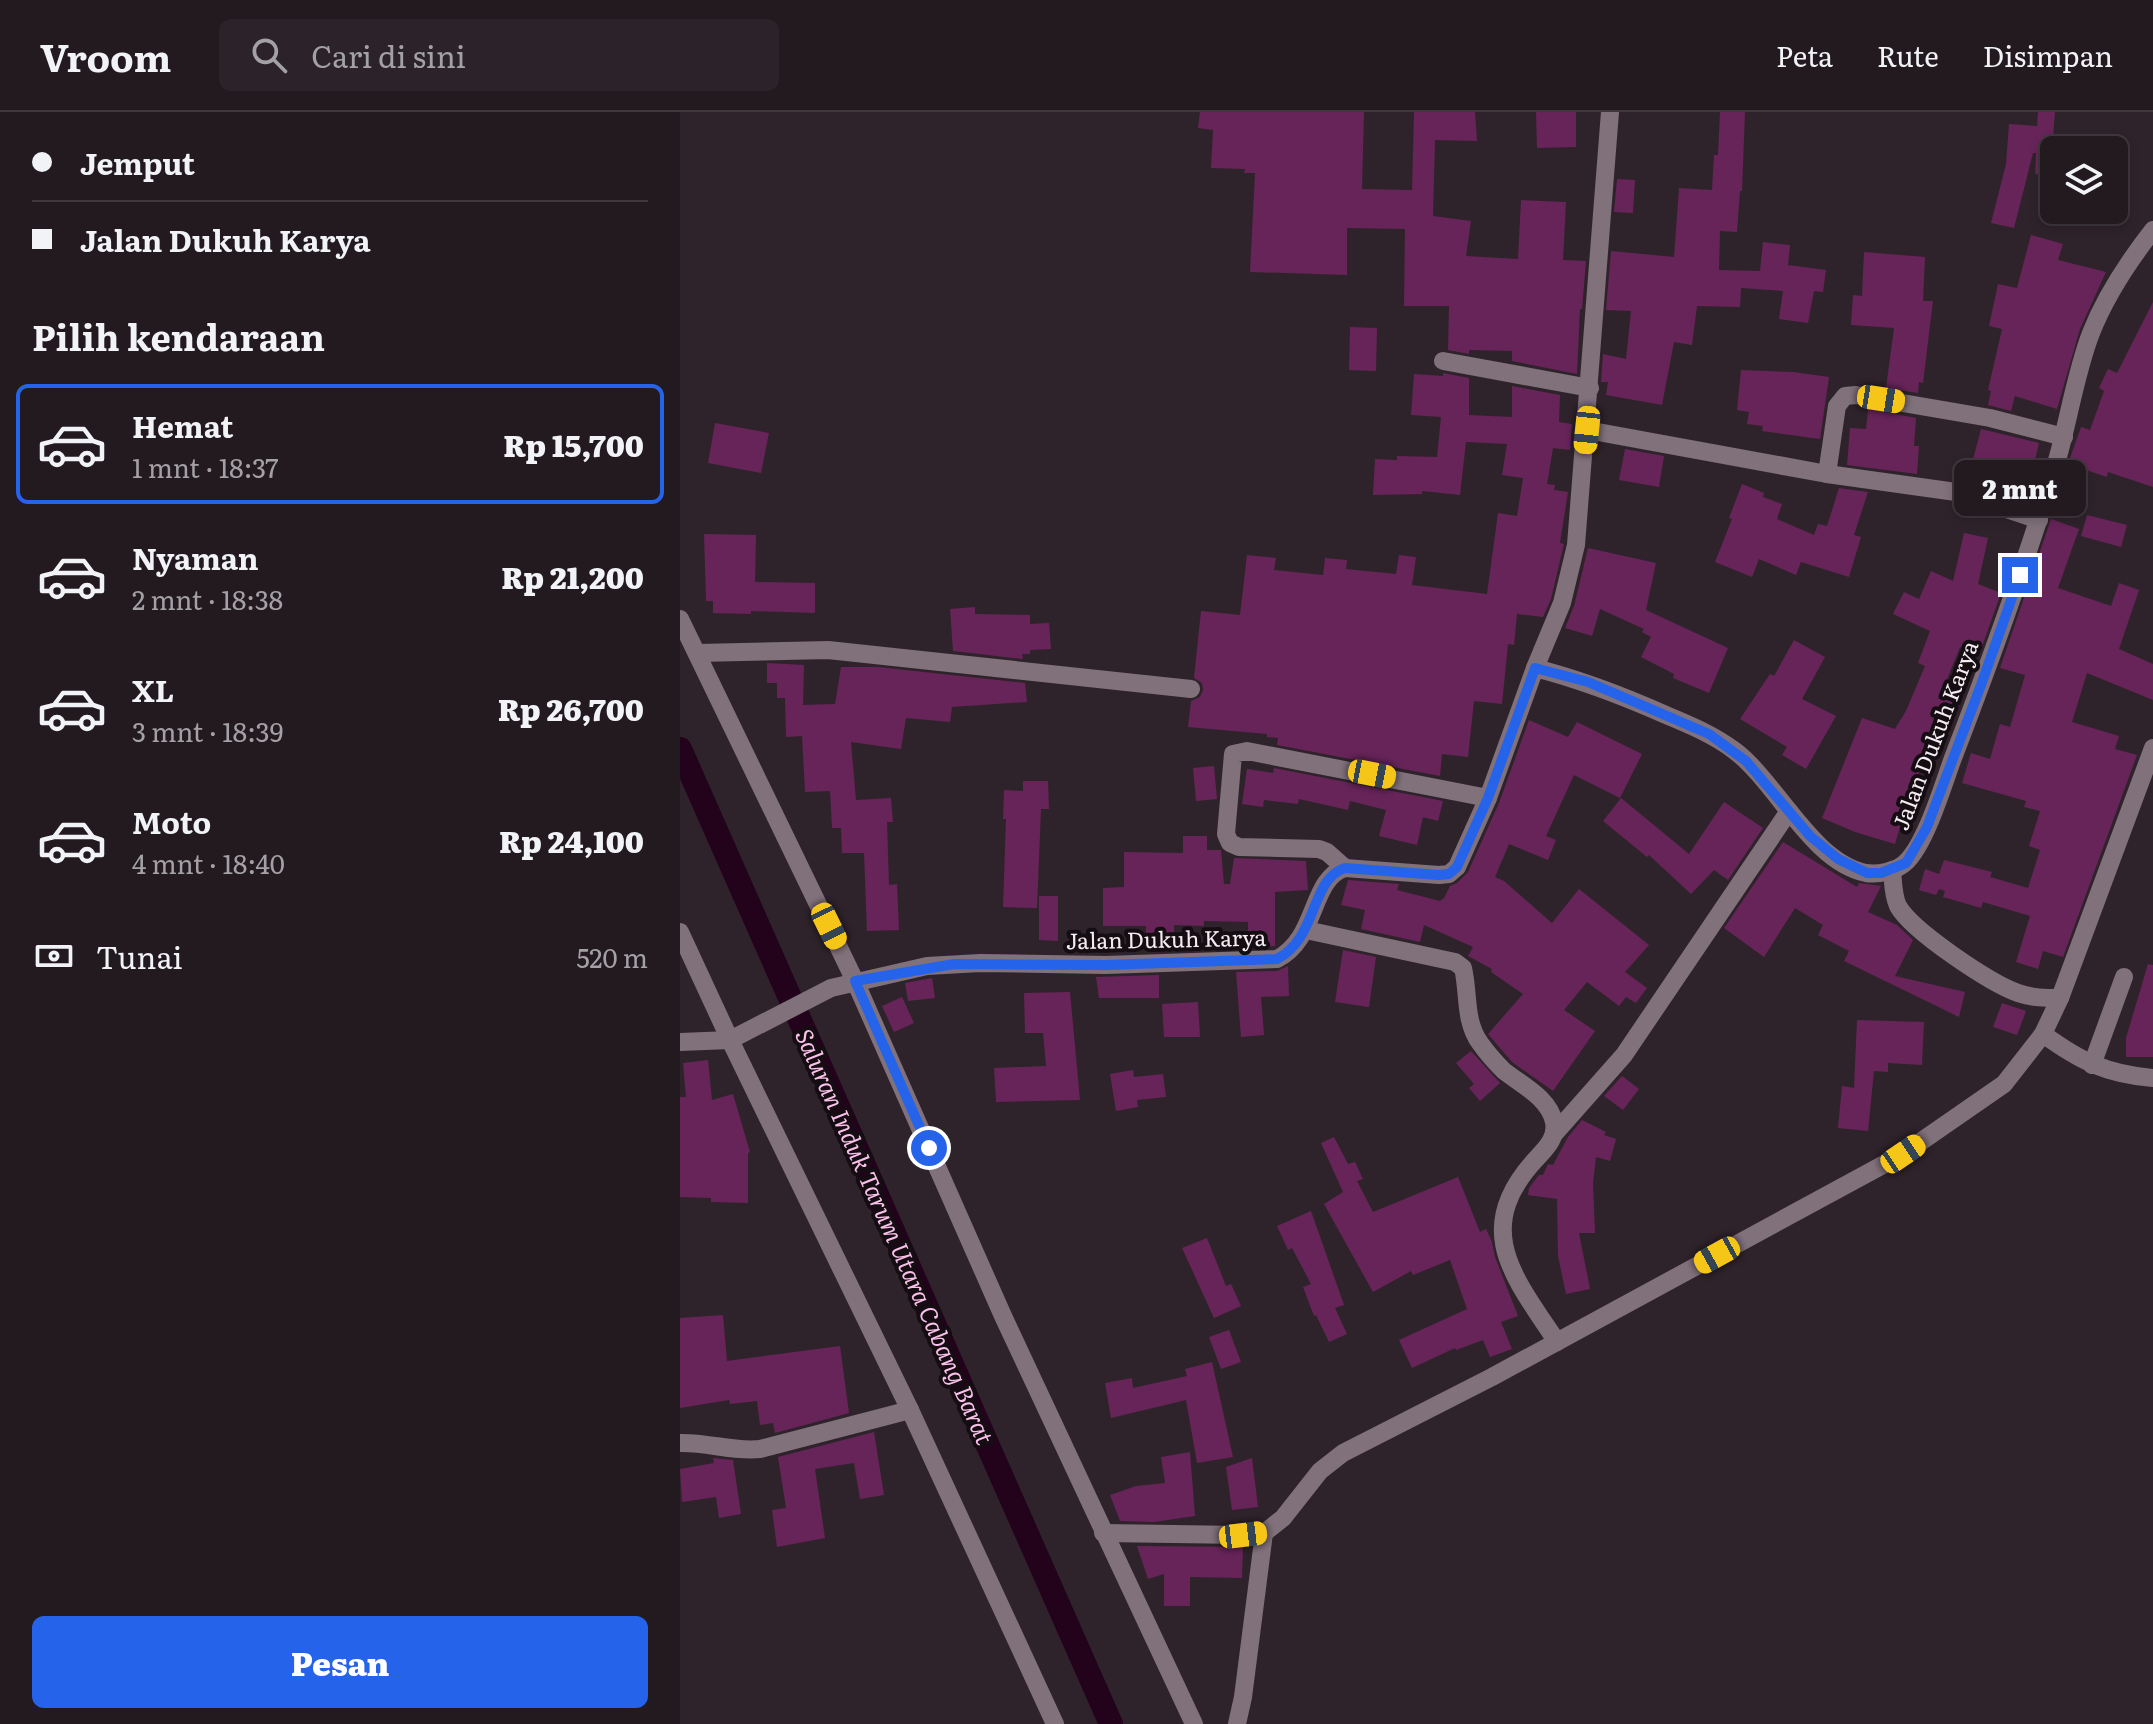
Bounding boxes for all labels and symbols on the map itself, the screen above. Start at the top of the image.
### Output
car [1855,383,1907,415]
car [1573,405,1601,455]
callout: 2 mnt [1954,459,2086,515]
route end [2002,557,2038,593]
street label: Jalan Dukuh Karya [1883,635,1985,835]
car [1346,758,1398,790]
car [808,899,850,953]
street label: Jalan Dukuh Karya [1065,920,1267,956]
water label: Saluran Induk Tarum Utara Cabang Barat [788,1023,1004,1450]
route start [911,1130,947,1166]
car [1876,1131,1930,1177]
car [1690,1233,1744,1277]
car [1218,1520,1268,1550]

